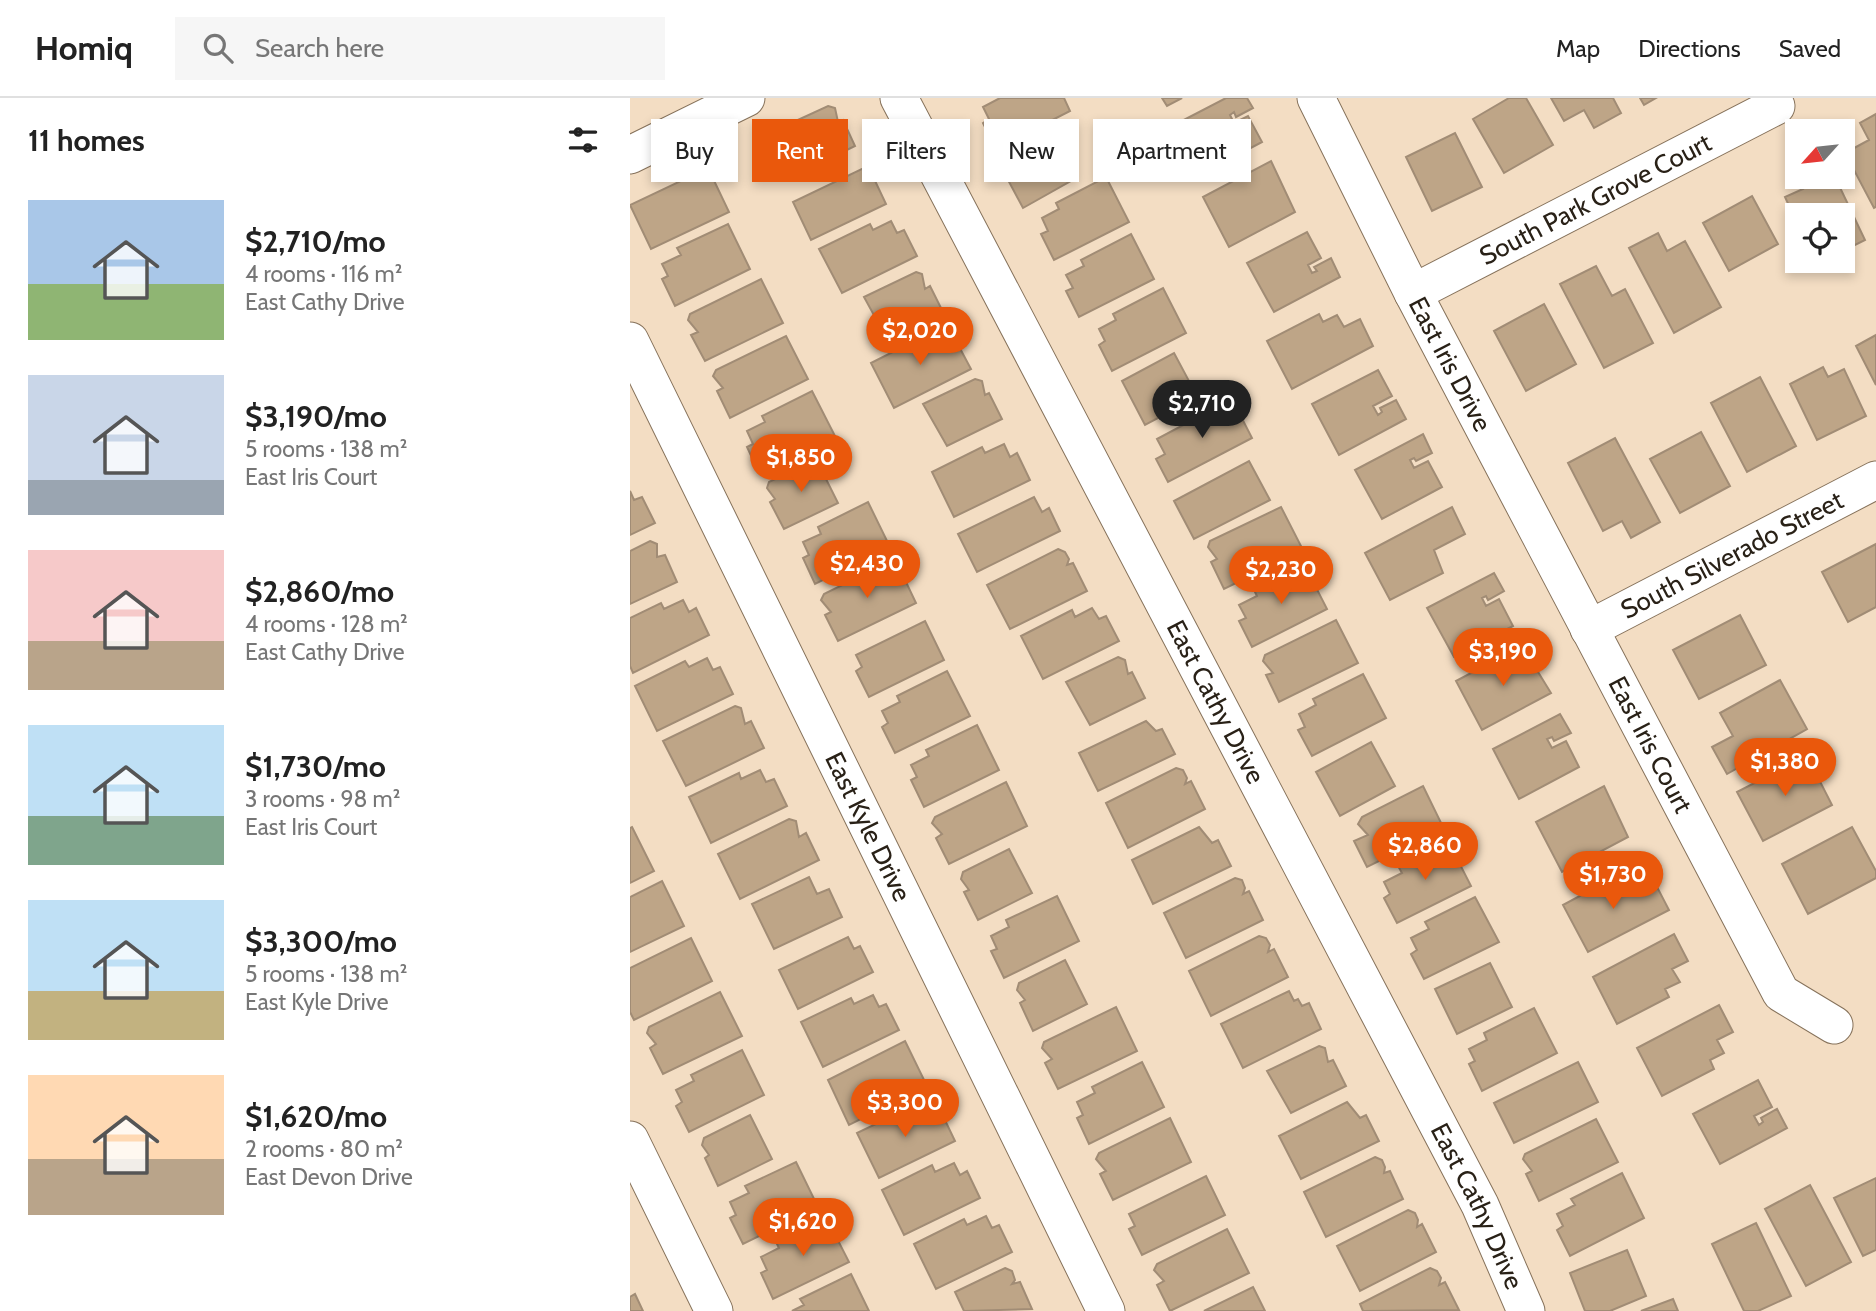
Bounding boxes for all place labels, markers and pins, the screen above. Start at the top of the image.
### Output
pin: $2,020 [863,308,977,367]
pin: $2,710 [1145,380,1259,440]
pin: $1,850 [744,434,858,494]
pin: $2,430 [810,540,924,600]
pin: $2,230 [1224,546,1338,606]
pin: $3,190 [1446,628,1560,688]
pin: $1,380 [1728,738,1842,798]
pin: $2,860 [1368,822,1482,882]
pin: $1,730 [1556,852,1670,911]
pin: $3,300 [848,1080,962,1139]
pin: $1,620 [746,1198,860,1258]

